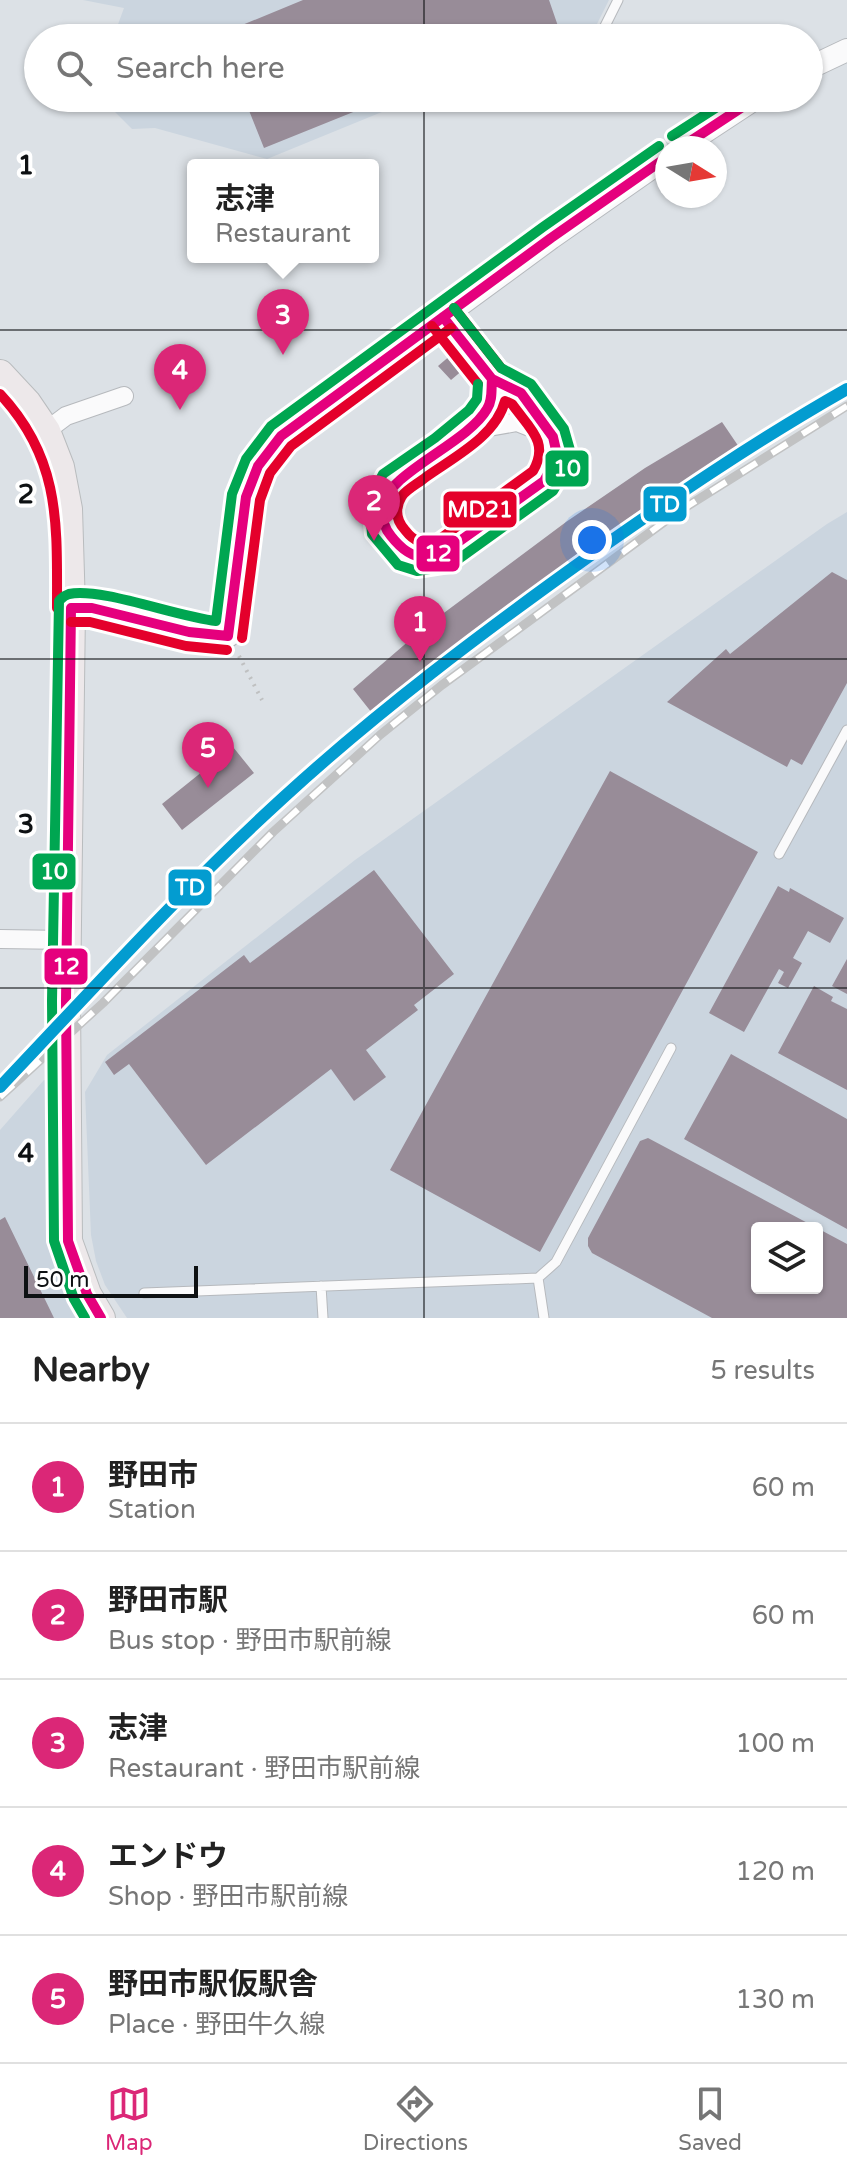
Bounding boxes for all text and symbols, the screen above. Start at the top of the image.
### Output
search box [24,24,823,112]
icon: search [52,46,96,90]
text: Search here [116,50,285,87]
north arrow [655,136,727,208]
text: 1 [18,150,34,181]
popup [187,159,379,263]
text: 志津 [215,181,275,218]
text: Restaurant [215,218,351,249]
pin: 3 [257,289,309,355]
pin: 4 [154,344,206,410]
line badge: 10 [544,449,590,488]
text: 10 [553,456,581,482]
pin: 2 [348,475,400,541]
text: 2 [18,479,34,510]
line badge: TD [642,485,688,523]
line badge: MD21 [442,490,518,529]
text: TD [649,492,680,518]
text: MD21 [447,497,513,523]
your location [572,520,612,560]
line badge: 12 [415,534,461,573]
text: 12 [424,541,452,567]
pin: 1 [394,596,446,662]
pin: 5 [182,722,234,788]
text: 3 [18,809,34,840]
line badge: 10 [31,852,77,891]
text: 10 [40,859,68,885]
line badge: TD [167,868,213,907]
text: TD [174,875,205,901]
line badge: 12 [43,947,89,986]
text: 12 [52,954,80,980]
text: 4 [18,1138,34,1169]
map controls [751,1222,823,1294]
button: layers [751,1222,823,1294]
scale bar [24,1262,198,1298]
text: 50 m [36,1267,90,1293]
text: Nearby [32,1350,150,1391]
text: 5 results [710,1355,815,1386]
text: 野田市 [108,1457,198,1494]
text: 1 [50,1472,66,1503]
text: 60 m [752,1472,815,1503]
text: Station [108,1494,196,1525]
text: 野田市駅 [108,1582,228,1619]
text: 2 [50,1600,66,1631]
text: 60 m [752,1600,815,1631]
text: Bus stop · 野田市駅前線 [108,1625,392,1656]
text: 志津 [108,1710,168,1747]
text: 3 [50,1728,66,1759]
text: 100 m [735,1728,815,1759]
text: Restaurant · 野田市駅前線 [108,1753,420,1784]
text: エンドウ [108,1838,228,1875]
text: 4 [50,1856,66,1887]
text: 120 m [735,1856,815,1887]
text: Shop · 野田市駅前線 [108,1881,348,1912]
text: 野田市駅仮駅舎 [108,1966,318,2003]
text: 5 [50,1984,66,2015]
text: 130 m [735,1984,815,2015]
text: Place · 野田牛久線 [108,2009,325,2040]
tab: Map [105,2082,153,2156]
tab: Directions [363,2082,468,2156]
tab: Saved [678,2082,742,2156]

